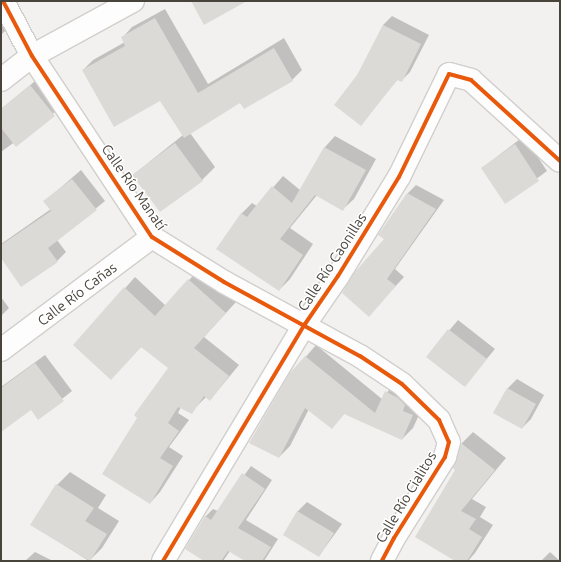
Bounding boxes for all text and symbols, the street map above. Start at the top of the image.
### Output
street label: Calle Río Manatí [98,141,170,233]
street label: Calle Río Caonillas [294,210,370,314]
street label: Calle Río Cañas [34,259,120,329]
street label: Calle Río Cialitos [372,448,440,546]

